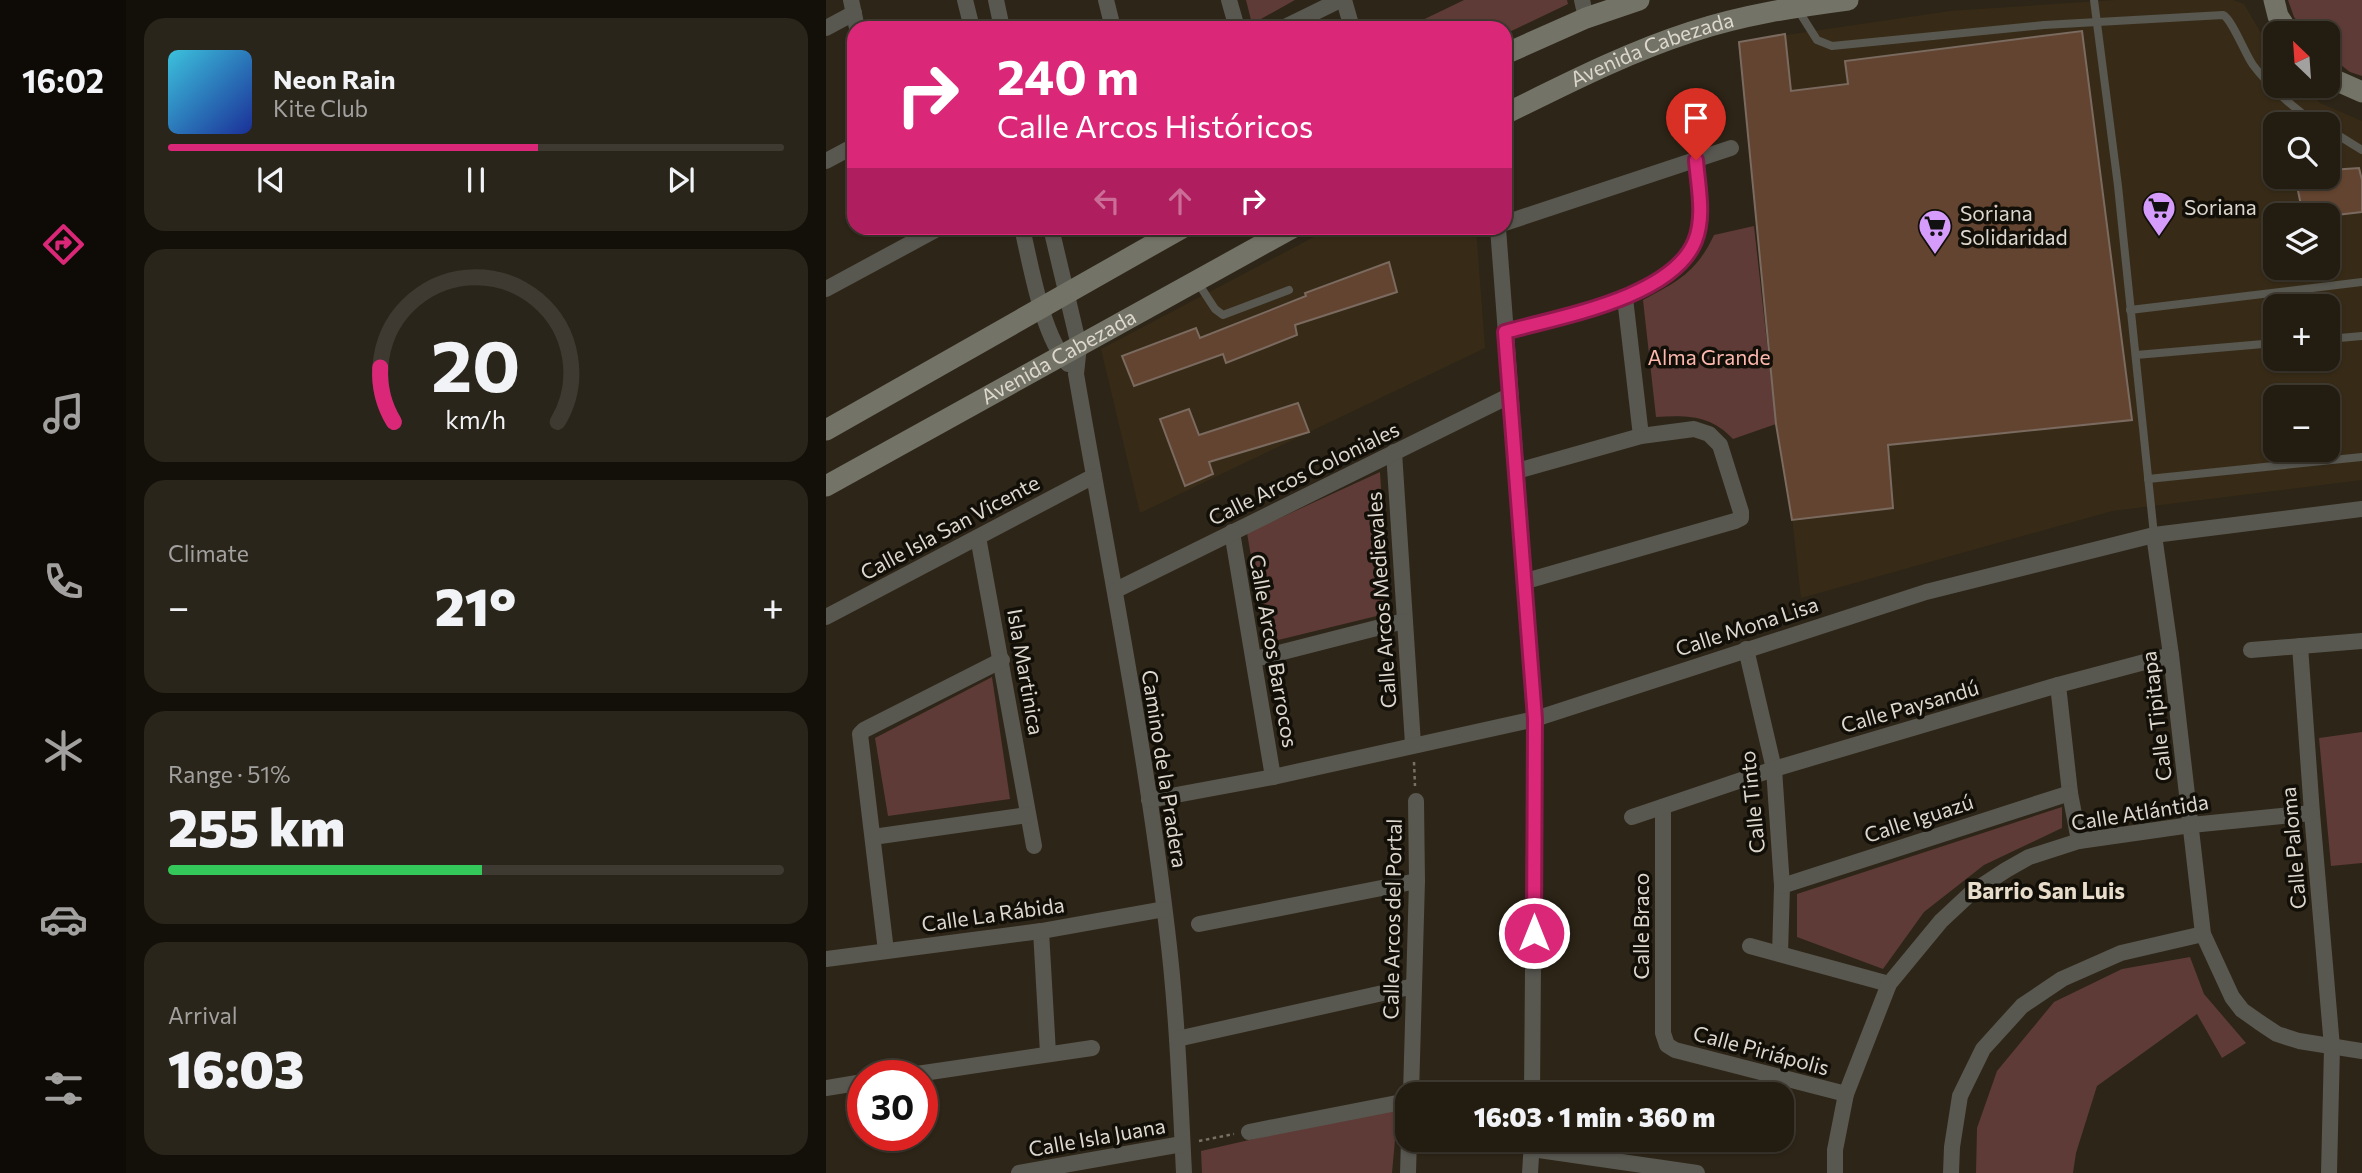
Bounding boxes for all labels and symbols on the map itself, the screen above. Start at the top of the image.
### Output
street label: Avenida Cabezada [1566,6,1736,91]
north arrow [2263,21,2340,98]
pin [1666,88,1726,160]
supermarket icon: Soriana [2140,189,2178,238]
place label: Soriana [2184,194,2257,219]
place label: Soriana Solidaridad [1960,200,2068,249]
supermarket icon: Soriana Solidaridad [1916,207,1954,256]
street label: Avenida Cabezada [976,303,1140,409]
park label: Alma Grande [1648,344,1770,369]
street label: Calle Arcos Coloniales [1204,416,1403,530]
street label: Calle Isla San Vicente [856,469,1043,584]
street label: Calle Arcos Medievales [1360,491,1401,709]
street label: Calle Arcos Barrocos [1245,552,1304,749]
street label: Calle Mona Lisa [1672,591,1821,660]
street label: Isla Martinica [1003,607,1050,737]
street label: Calle Tipitapa [2135,650,2176,783]
street label: Camino de la Pradera [1137,668,1193,869]
street label: Calle Paysandú [1838,674,1981,737]
street label: Calle Tinto [1734,750,1769,855]
street label: Calle Paloma [2275,786,2310,910]
street label: Calle Iguazú [1861,788,1976,847]
street label: Calle Atlántida [2069,788,2210,835]
street label: Calle Arcos del Portal [1377,818,1406,1020]
street label: Calle Braco [1628,873,1653,979]
district label: Barrio San Luis [1967,876,2125,904]
street label: Calle La Rábida [920,891,1066,936]
position arrow [1497,896,1571,970]
street label: Calle Piriápolis [1691,1019,1832,1080]
speed limit sign: 30 [847,1060,938,1151]
street label: Calle Isla Juana [1026,1112,1167,1161]

